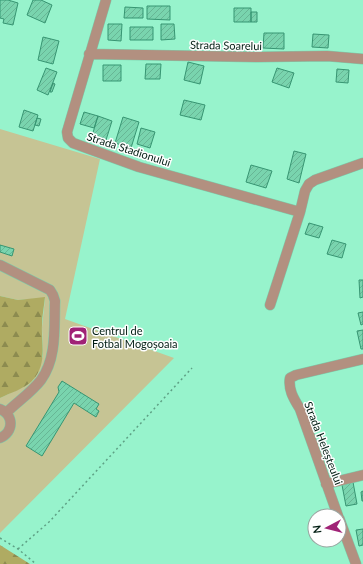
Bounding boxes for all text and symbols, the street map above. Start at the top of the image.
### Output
street label: Strada Soarelui [190,38,263,52]
street label: Strada Stadionului [85,129,173,169]
place label: Centrul de Fotbal Mogoșoaia [92,324,178,350]
sports icon: Centrul de Fotbal Mogoșoaia [67,325,89,347]
street label: Strada Heleșteului [302,400,346,487]
north arrow [307,508,347,548]
text: N [310,524,324,534]

